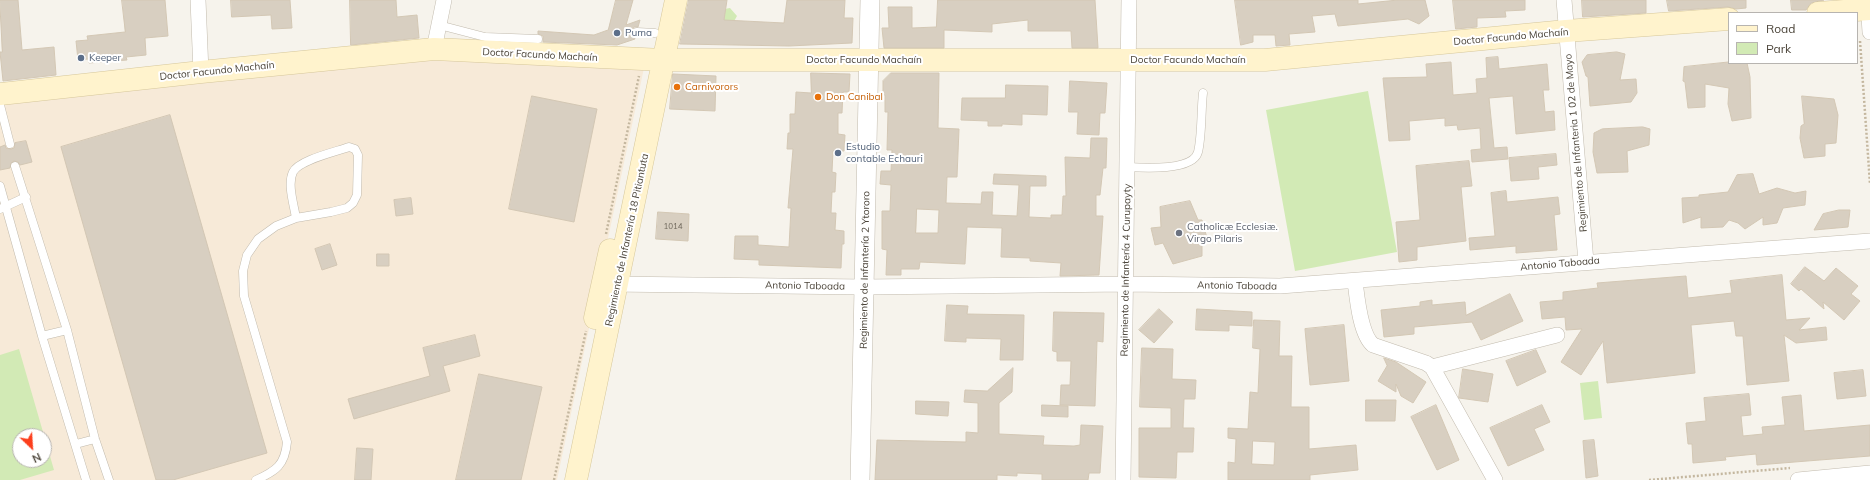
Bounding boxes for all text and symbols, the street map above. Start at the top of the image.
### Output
legend [1728,12,1858,64]
text: Road [1766,21,1795,36]
street label: Doctor Facundo Machaín [1453,26,1569,48]
place label: Puma [625,27,652,39]
marker: Puma [612,28,622,38]
text: Park [1766,41,1791,56]
street label: Doctor Facundo Machaín [482,46,598,64]
place label: Keeper [89,52,121,64]
marker: Keeper [76,53,86,63]
street label: Regimiento de Infanteria 1 02 de Mayo [1562,53,1590,233]
street label: Doctor Facundo Machaín [806,54,922,66]
street label: Doctor Facundo Machaín [1130,54,1246,66]
street label: Doctor Facundo Machaín [159,59,275,83]
place label: Carnivorors [685,81,738,93]
marker: Carnivorors [672,82,682,92]
place label: Don Canibal [826,91,883,103]
marker: Don Canibal [813,92,823,102]
place label: Estudio contable Echauri [846,141,923,164]
marker: Estudio contable Echauri [833,148,843,158]
street label: Regimiento de Infantería 18 Pitiantuta [603,153,651,327]
street label: Regimiento de Infantería 4 Curupayty [1118,184,1134,356]
street label: Regimiento de Infantería 2 Ytororo [858,191,872,349]
place label: Catholicæ Ecclesiæ. Virgo Pilaris [1187,221,1278,244]
house number: 1014 [663,222,683,232]
marker: Catholicæ Ecclesiæ. Virgo Pilaris [1174,228,1184,238]
street label: Antonio Taboada [1520,255,1600,273]
street label: Antonio Taboada [765,279,845,293]
street label: Antonio Taboada [1197,279,1277,293]
north arrow [12,428,52,468]
text: N [30,450,43,466]

